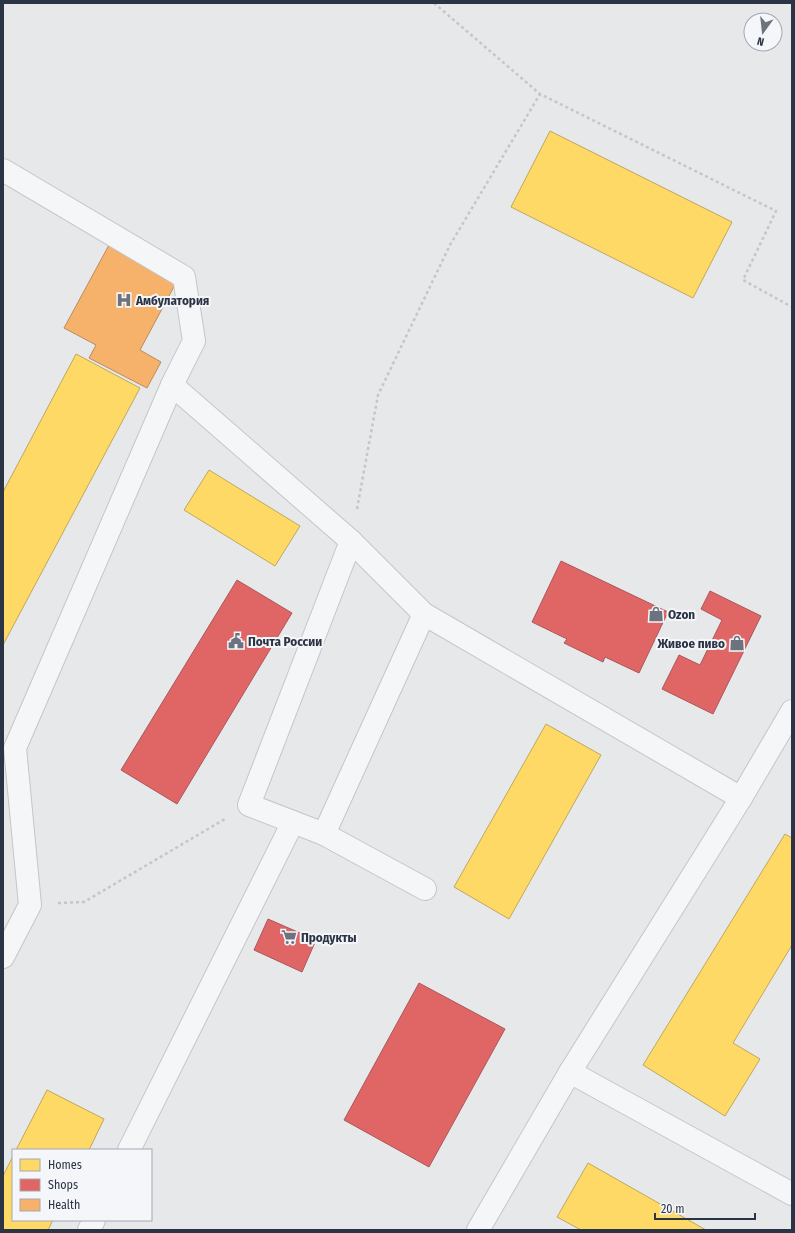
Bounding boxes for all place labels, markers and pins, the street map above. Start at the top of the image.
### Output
hospital icon: Амбулатория [115,291,133,309]
place label: Амбулатория [135,293,209,308]
shop icon: Ozon [647,605,665,623]
place label: Ozon [668,607,695,622]
public building icon: Почта России [227,632,245,650]
place label: Почта России [248,634,322,649]
shop icon: Живое пиво [728,634,746,652]
place label: Живое пиво [656,636,725,651]
supermarket icon: Продукты [280,928,298,946]
place label: Продукты [301,930,357,945]

